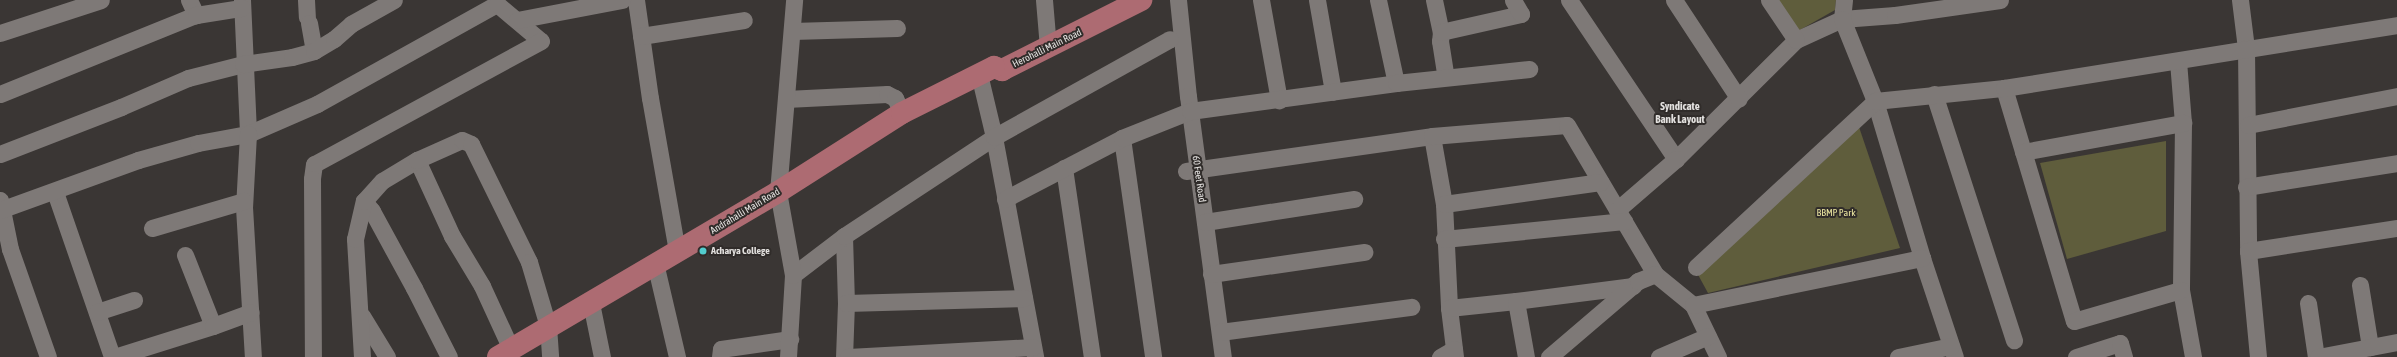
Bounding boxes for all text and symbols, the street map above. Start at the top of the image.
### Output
street label: Herohalli Main Road [1010,26,1084,70]
district label: Syndicate Bank Layout [1655,100,1705,126]
street label: 60 Feet Road [1190,155,1208,203]
street label: Andrahalli Main Road [708,185,782,237]
park label: BBMP Park [1816,207,1856,219]
place label: Acharya College [711,245,770,257]
marker: Acharya College [698,246,708,256]

